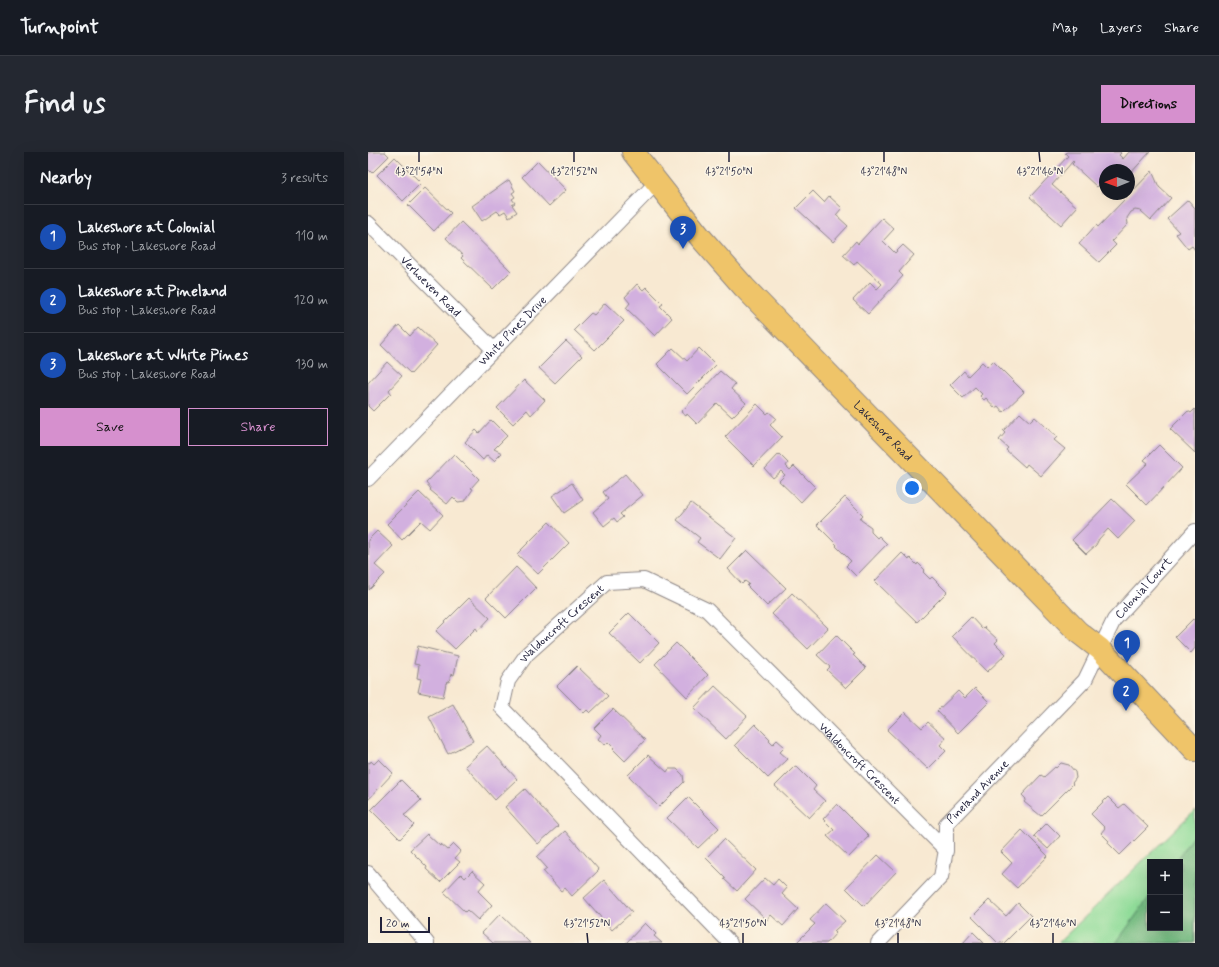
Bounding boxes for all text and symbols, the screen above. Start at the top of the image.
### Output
text: Turnpoint [20,15,99,40]
text: Map [1052,19,1078,37]
text: Layers [1100,19,1142,37]
text: Share [1164,19,1199,37]
button: Directions [1101,85,1195,123]
text: Find us [24,86,105,123]
north arrow [1099,164,1135,200]
text: 43°21'54"N [395,165,443,179]
text: 43°21'52"N [551,165,597,179]
text: 43°21'50"N [706,165,753,179]
text: 43°21'48"N [861,165,908,179]
text: 43°21'46"N [1017,165,1064,179]
text: Nearby [40,167,92,189]
text: 3 results [281,170,328,187]
pin: 3 [670,216,696,249]
text: Lakeshore at Colonial [78,218,215,238]
text: 1 [50,228,56,245]
text: 110 m [295,228,328,245]
text: Bus stop · Lakeshore Road [78,238,216,255]
street label: Verhoeven Road [396,253,464,321]
text: Lakeshore at Pineland [78,282,227,302]
text: 2 [50,292,56,309]
text: 120 m [294,292,328,309]
street label: White Pines Drive [475,293,551,370]
text: Bus stop · Lakeshore Road [78,302,216,319]
text: Lakeshore at White Pines [78,346,248,366]
text: 3 [50,356,56,373]
text: 130 m [295,356,328,373]
text: Bus stop · Lakeshore Road [78,366,216,383]
street label: Lakeshore Road [849,398,916,465]
button: Save [40,408,180,446]
button: Share [188,408,328,446]
your location [902,478,922,498]
street label: Colonial Court [1112,554,1176,623]
street label: Waldoncroft Crescent [516,581,608,666]
pin: 1 [1114,630,1140,663]
pin: 2 [1113,678,1139,711]
street label: Waldoncroft Crescent [815,720,904,809]
street label: Pineland Avenue [943,756,1013,828]
map controls [1147,859,1183,931]
button: + [1147,859,1183,895]
button: − [1147,895,1183,931]
scale bar [380,915,430,934]
text: 20 m [386,917,409,931]
text: 43°21'52"N [564,917,610,931]
text: 43°21'50"N [720,917,767,931]
text: 43°21'48"N [875,917,922,931]
text: 43°21'46"N [1030,917,1077,931]

